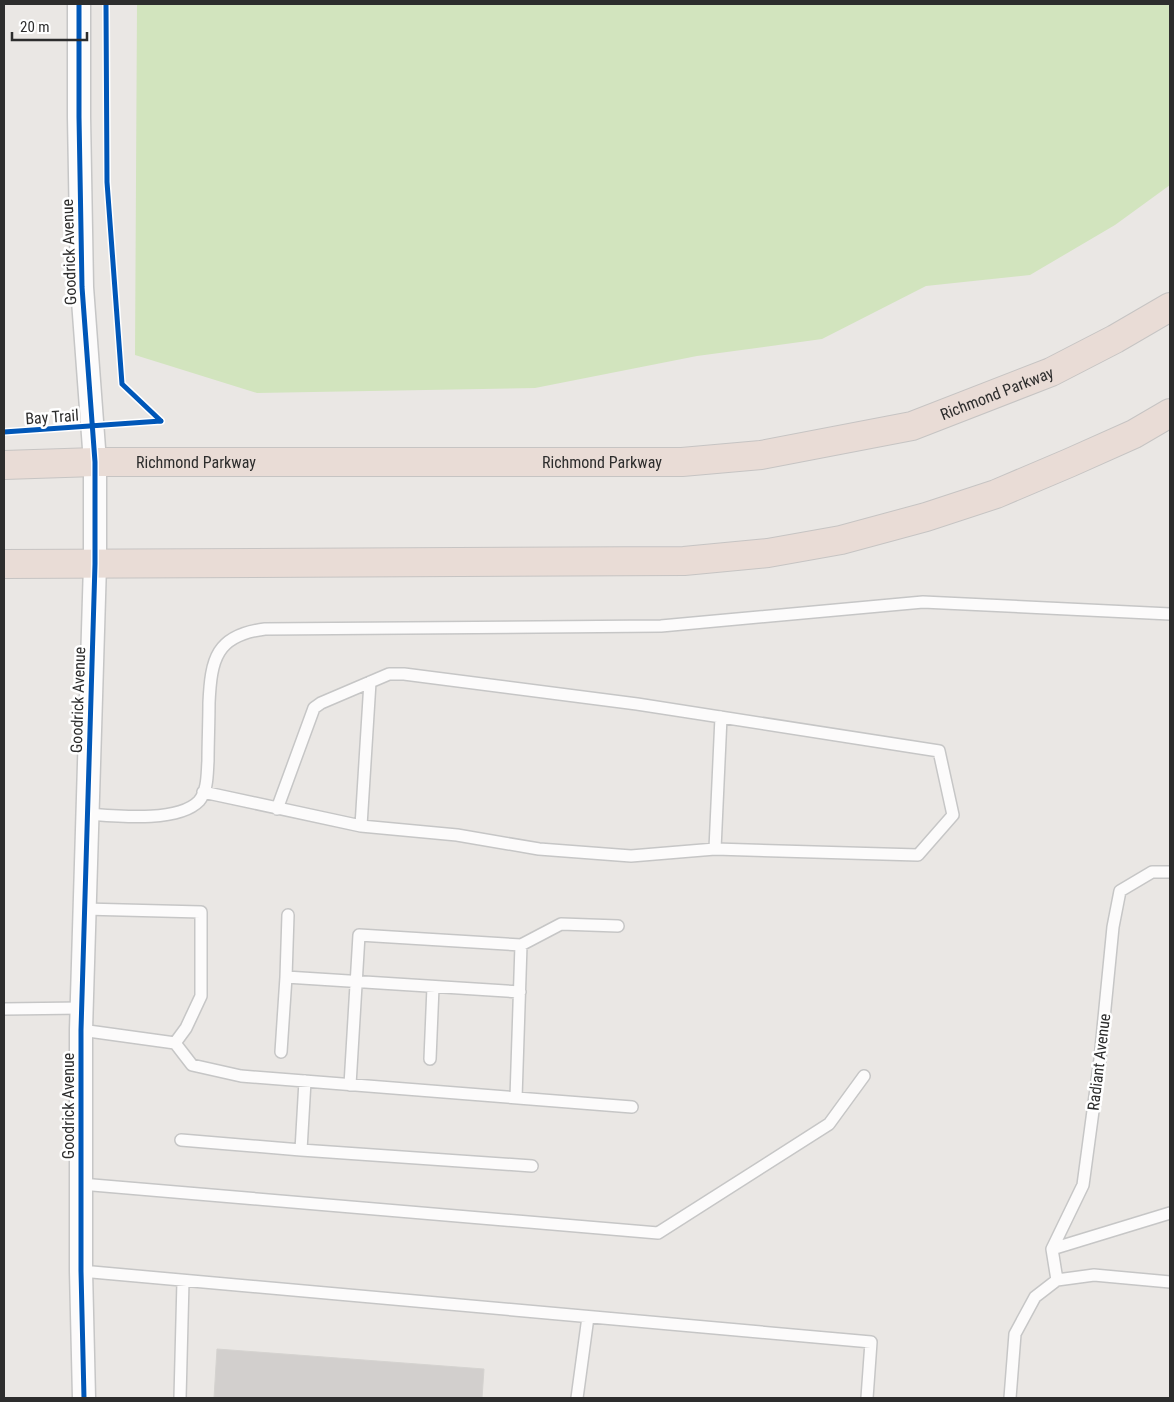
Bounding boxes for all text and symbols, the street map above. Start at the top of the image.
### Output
scale bar [12,10,88,42]
text: 20 m [20,18,50,36]
street label: Goodrick Avenue [58,199,80,305]
street label: Richmond Parkway [937,362,1056,424]
street label: Bay Trail [25,406,79,428]
street label: Richmond Parkway [136,453,256,472]
street label: Richmond Parkway [542,453,662,472]
street label: Goodrick Avenue [67,647,89,753]
street label: Radiant Avenue [1084,1012,1114,1112]
street label: Goodrick Avenue [59,1053,78,1159]

